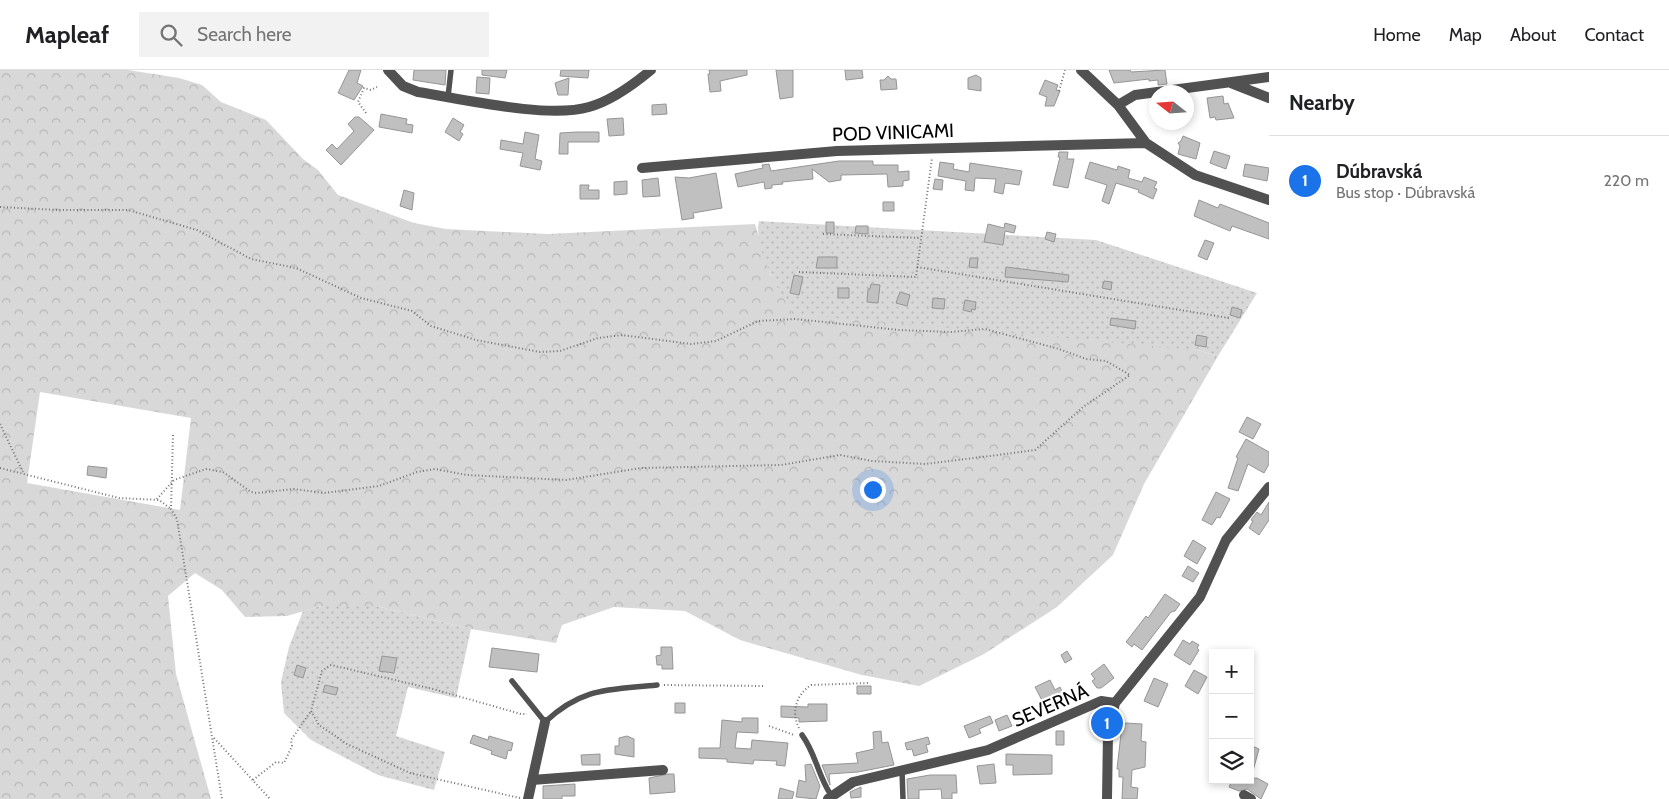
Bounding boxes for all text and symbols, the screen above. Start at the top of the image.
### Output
search box [139,12,489,57]
text: Mapleaf [25,20,109,49]
icon: search [157,21,185,49]
text: Search here [197,23,291,46]
text: Home [1373,24,1421,46]
text: Map [1449,24,1482,46]
text: About [1510,24,1556,46]
text: Contact [1584,24,1644,46]
north arrow [1149,85,1194,130]
text: Nearby [1289,90,1355,115]
street label: POD VINICAMI [832,119,954,146]
text: Dúbravská [1336,160,1422,183]
text: 1 [1302,171,1308,190]
text: 220 m [1603,171,1649,190]
text: Bus stop · Dúbravská [1336,183,1475,202]
your location [860,477,886,503]
map controls [1209,649,1254,784]
button: + [1209,649,1254,694]
street label: SEVERNÁ [1008,678,1092,732]
button: − [1209,694,1254,739]
pin: 1 [1091,704,1123,742]
button: layers [1209,739,1254,784]

